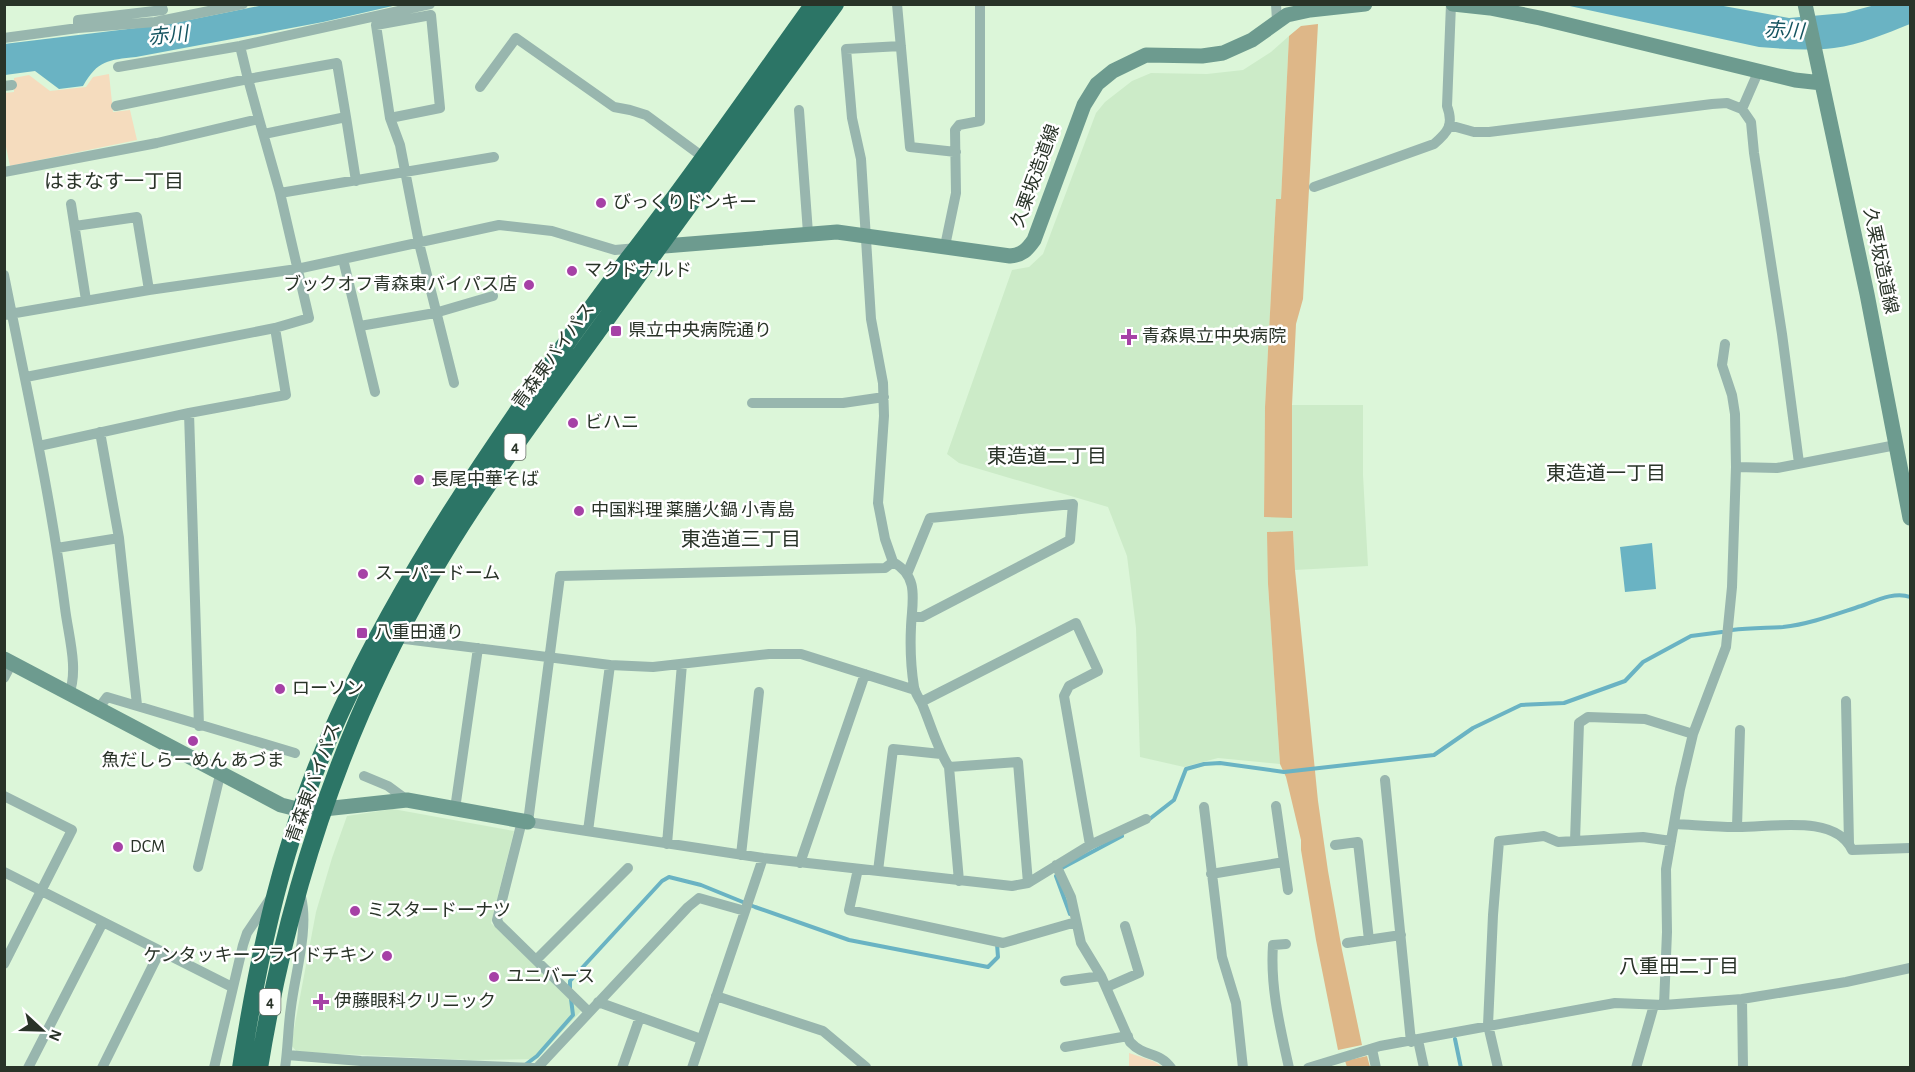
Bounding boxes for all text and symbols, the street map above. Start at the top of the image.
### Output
water label: 赤川 [1764,19,1807,42]
water label: 赤川 [147,23,191,48]
street label: 久栗坂造道線 [1007,121,1063,230]
district label: はまなす一丁目 [44,171,184,192]
place label: びっくりドンキー [613,193,757,212]
marker: びっくりドンキー [594,196,608,210]
street label: 久栗坂造道線 [1860,206,1902,316]
place label: マクドナルド [584,261,692,280]
marker: マクドナルド [565,264,579,278]
place label: ブックオフ青森東バイパス店 [283,274,517,294]
marker: ブックオフ青森東バイパス店 [522,278,536,292]
street label: 青森東バイパス [509,299,598,412]
place label: 県立中央病院通り [628,321,772,340]
marker: 県立中央病院通り [609,324,623,338]
place label: 青森県立中央病院 [1142,327,1286,346]
marker: 青森県立中央病院 [1120,328,1138,346]
place label: ビハニ [585,413,639,432]
marker: ビハニ [566,416,580,430]
road number: 4 [504,434,526,460]
district label: 東造道二丁目 [987,446,1107,467]
district label: 東造道一丁目 [1546,463,1666,484]
place label: 長尾中華そば [431,470,539,489]
marker: 長尾中華そば [412,473,426,487]
place label: 中国料理 薬膳火鍋 小青島 [591,500,795,520]
marker: 中国料理 薬膳火鍋 小青島 [572,504,586,518]
district label: 東造道三丁目 [681,529,801,550]
place label: スーパードーム [375,565,500,583]
marker: スーパードーム [356,567,370,581]
place label: 八重田通り [374,623,464,642]
marker: 八重田通り [355,626,369,640]
place label: ローソン [292,680,364,698]
marker: ローソン [273,682,287,696]
street label: 青森東バイパス [283,721,344,845]
marker: 魚だしらーめん あづま [186,734,200,748]
place label: 魚だしらーめん あづま [102,750,284,770]
place label: DCM [130,838,165,856]
marker: DCM [111,840,125,854]
place label: ミスタードーナツ [367,901,511,920]
marker: ミスタードーナツ [348,904,362,918]
place label: ケンタッキーフライドチキン [143,946,375,965]
marker: ケンタッキーフライドチキン [380,949,394,963]
district label: 八重田二丁目 [1619,956,1739,977]
place label: ユニバース [506,967,595,986]
marker: ユニバース [487,970,501,984]
road number: 4 [260,989,280,1015]
place label: 伊藤眼科クリニック [334,991,496,1011]
marker: 伊藤眼科クリニック [312,993,330,1011]
north arrow [12,1000,72,1060]
text: N [45,1027,64,1043]

